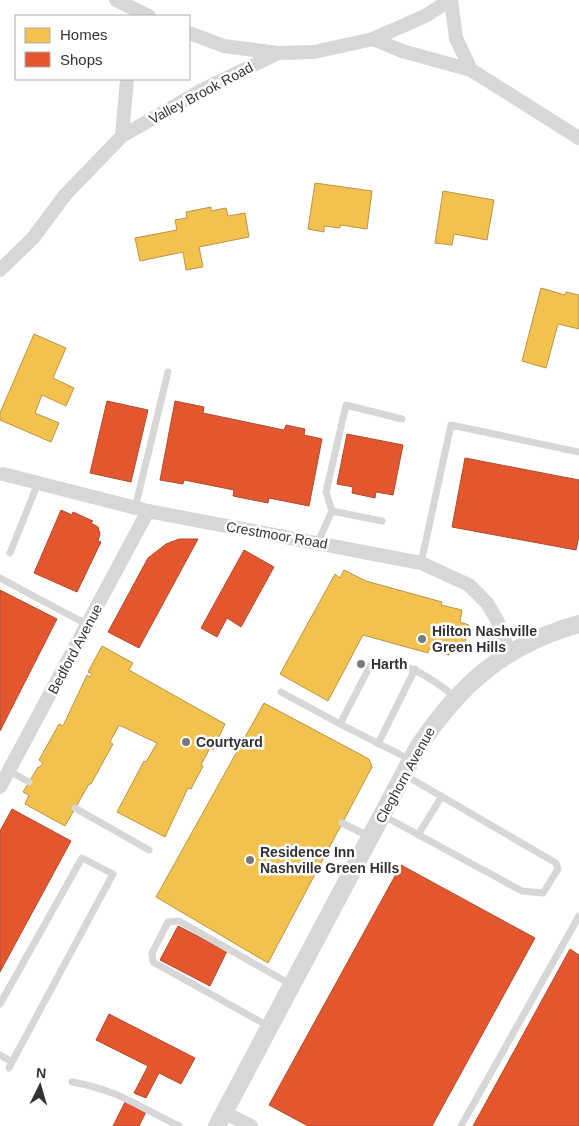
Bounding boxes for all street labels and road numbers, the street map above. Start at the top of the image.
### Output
street label: Valley Brook Road [147,59,255,127]
street label: Crestmoor Road [225,518,329,552]
street label: Bedford Avenue [45,601,105,697]
street label: Cleghorn Avenue [372,724,438,826]

